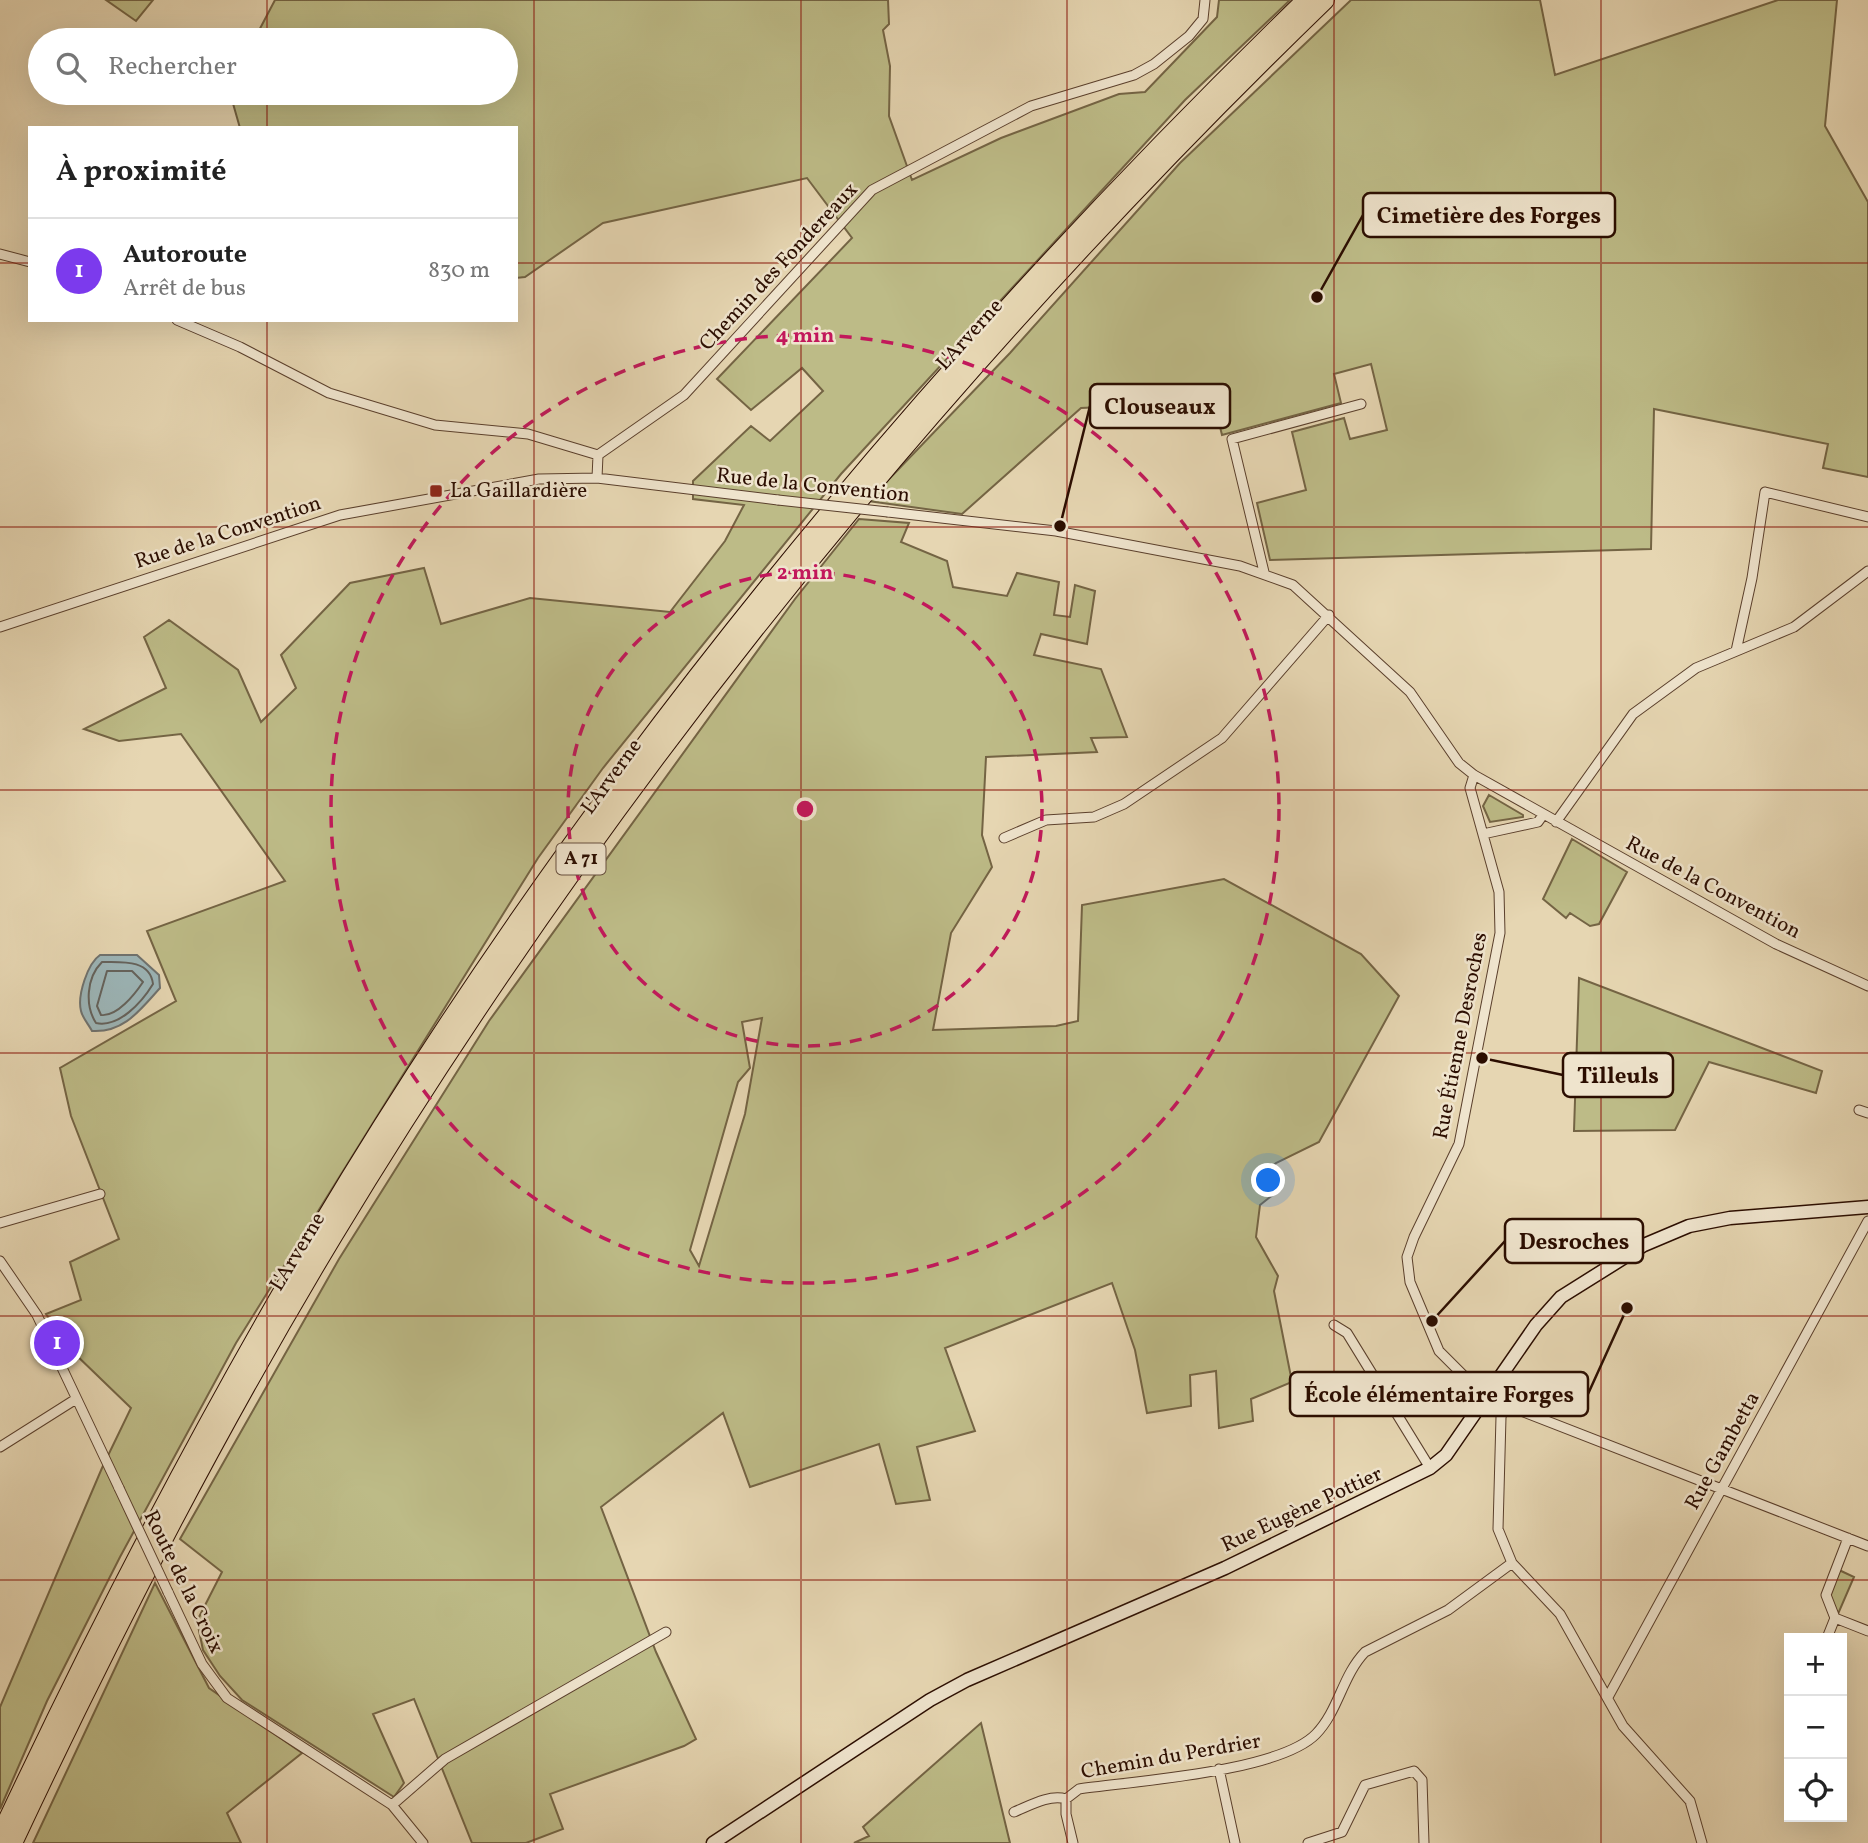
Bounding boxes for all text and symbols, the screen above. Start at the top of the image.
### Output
search box [28,28,518,105]
icon: search [52,48,90,86]
text: Rechercher [108,49,237,85]
text: À proximité [56,151,227,193]
street label: Chemin des Fondereaux [693,176,865,358]
callout: Cimetière des Forges [1363,193,1615,237]
text: Cimetière des Forges [1377,201,1601,233]
text: Autoroute [123,237,247,273]
text: 1 [74,255,84,287]
text: 830 m [428,255,490,287]
text: Arrêt de bus [123,273,246,305]
street label: L'Arverne [930,293,1010,377]
text: 4 min [776,322,834,351]
callout: Clouseaux [1090,384,1230,428]
text: Clouseaux [1104,392,1216,424]
street label: Rue de la Convention [715,461,911,511]
place label: La Gaillardière [450,477,587,506]
marker: La Gaillardière [428,483,444,499]
street label: Rue de la Convention [131,489,325,577]
text: 2 min [777,559,833,588]
street label: L'Arverne [575,733,649,821]
centre of rings [793,797,817,821]
street label: Rue de la Convention [1620,830,1806,946]
road number: A 71 [556,844,606,874]
street label: Rue Étienne Desroches [1427,930,1495,1142]
callout: Tilleuls [1563,1053,1673,1097]
text: Tilleuls [1577,1061,1659,1093]
your location [1251,1163,1285,1197]
street label: L'Arverne [263,1207,333,1297]
callout: Desroches [1505,1219,1643,1263]
text: Desroches [1519,1227,1629,1259]
pin: 1 [34,1317,80,1369]
callout: École élémentaire Forges [1290,1372,1588,1416]
text: École élémentaire Forges [1304,1380,1574,1412]
street label: Rue Gambetta [1679,1387,1767,1515]
street label: Rue Eugène Pottier [1217,1460,1388,1560]
street label: Route de la Croix [136,1505,230,1659]
map controls [1784,1633,1847,1822]
button: + [1784,1633,1847,1696]
button: − [1784,1696,1847,1759]
street label: Chemin du Perdrier [1079,1727,1263,1787]
button: locate [1784,1759,1847,1822]

